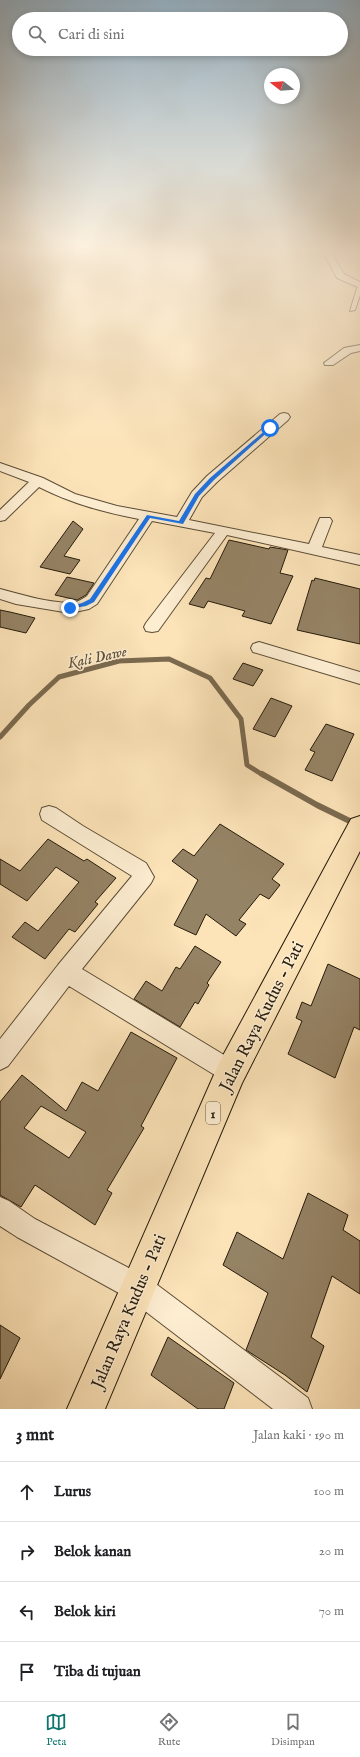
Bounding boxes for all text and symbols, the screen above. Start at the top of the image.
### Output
search box [12,12,348,56]
icon: search [26,23,48,45]
text: Cari di sini [58,25,125,44]
north arrow [264,68,300,104]
route start [261,419,279,437]
route end [61,599,79,617]
water label: Kali Dawe [65,642,128,673]
street label: Jalan Raya Kudus - Pati [214,938,309,1097]
road number: 1 [206,1102,220,1124]
street label: Jalan Raya Kudus - Pati [87,1231,172,1394]
text: 3 mnt [16,1425,54,1446]
text: Jalan kaki · 190 m [253,1427,344,1444]
icon: ahead [16,1481,38,1503]
text: Lurus [54,1482,91,1501]
text: 100 m [314,1483,344,1500]
icon: right [16,1541,38,1563]
text: Belok kanan [54,1542,131,1561]
text: 20 m [319,1543,344,1560]
icon: left [16,1601,38,1623]
text: Belok kiri [54,1602,116,1621]
text: 70 m [319,1603,344,1620]
icon: arrive [16,1661,38,1683]
text: Tiba di tujuan [54,1662,141,1681]
tab: Peta [45,1711,67,1749]
tab: Rute [158,1711,181,1749]
tab: Disimpan [271,1711,315,1749]

